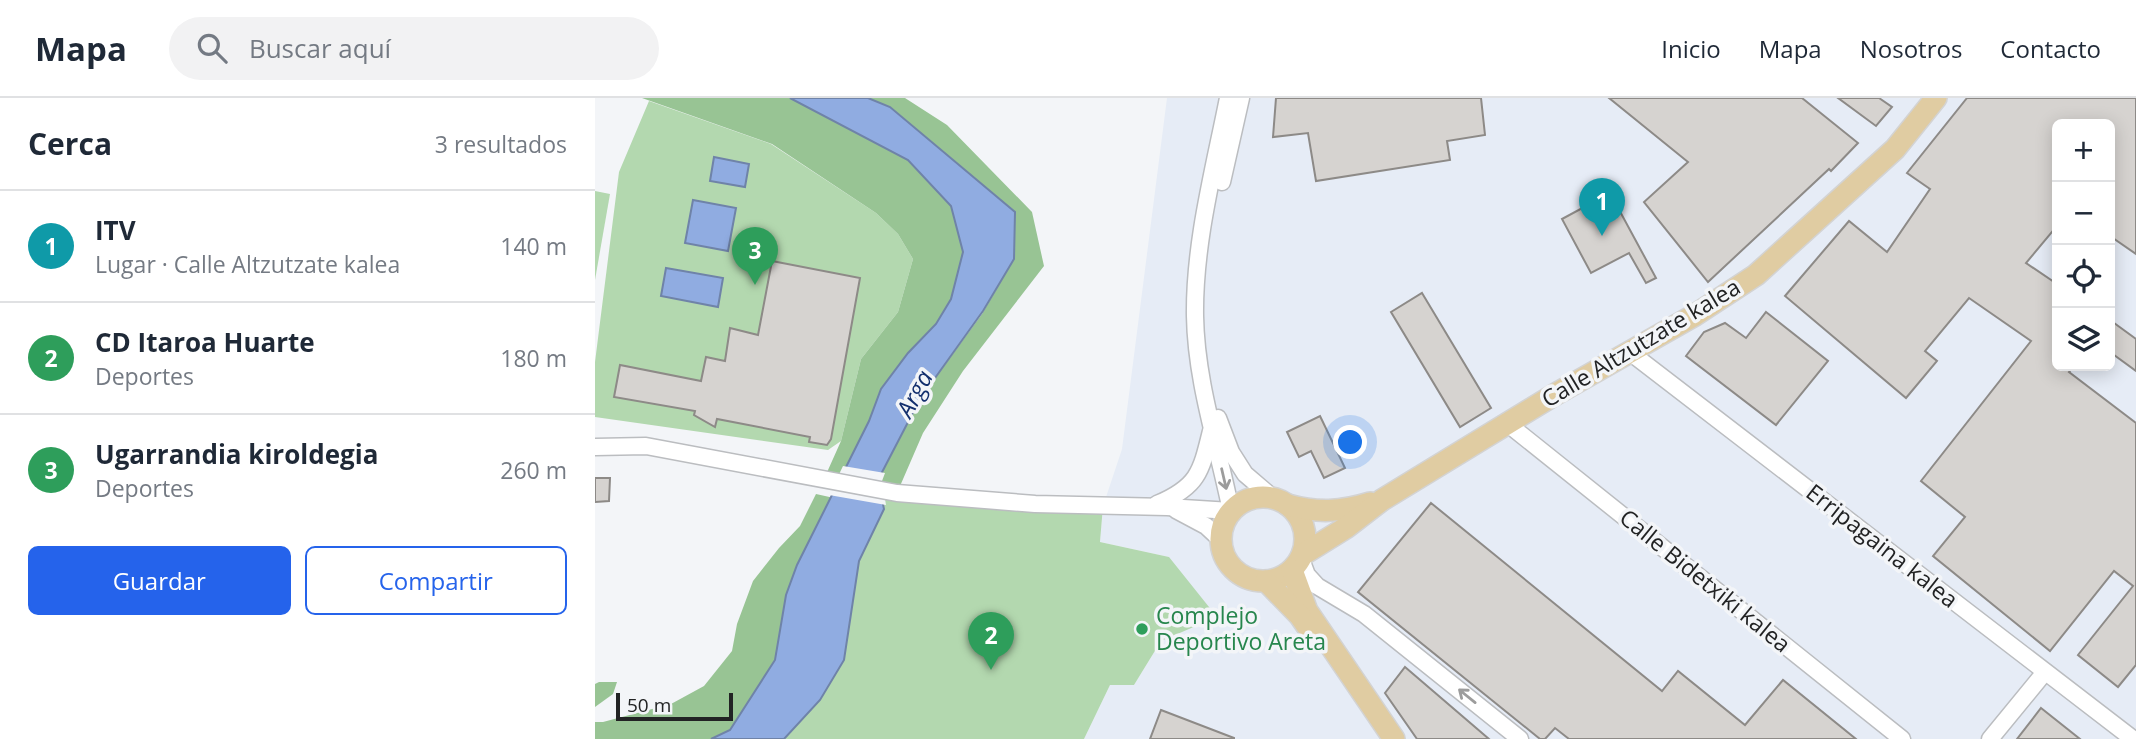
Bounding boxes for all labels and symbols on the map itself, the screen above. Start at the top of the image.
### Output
pin: 1 [1579,178,1625,236]
pin: 3 [732,227,778,285]
street label: Calle Altzutzate kalea [1535,270,1746,414]
water label: Arga [887,364,940,424]
your location [1333,425,1367,459]
one-way arrow [1218,467,1231,490]
street label: Erripagaina kalea [1800,476,1965,615]
street label: Calle Bidetxiki kalea [1613,501,1798,659]
place label: Complejo Deportivo Areta [1156,599,1326,657]
pin: 2 [968,612,1014,670]
marker: Complejo Deportivo Areta [1134,621,1150,637]
one-way arrow [1458,688,1476,704]
scale bar [616,690,733,722]

